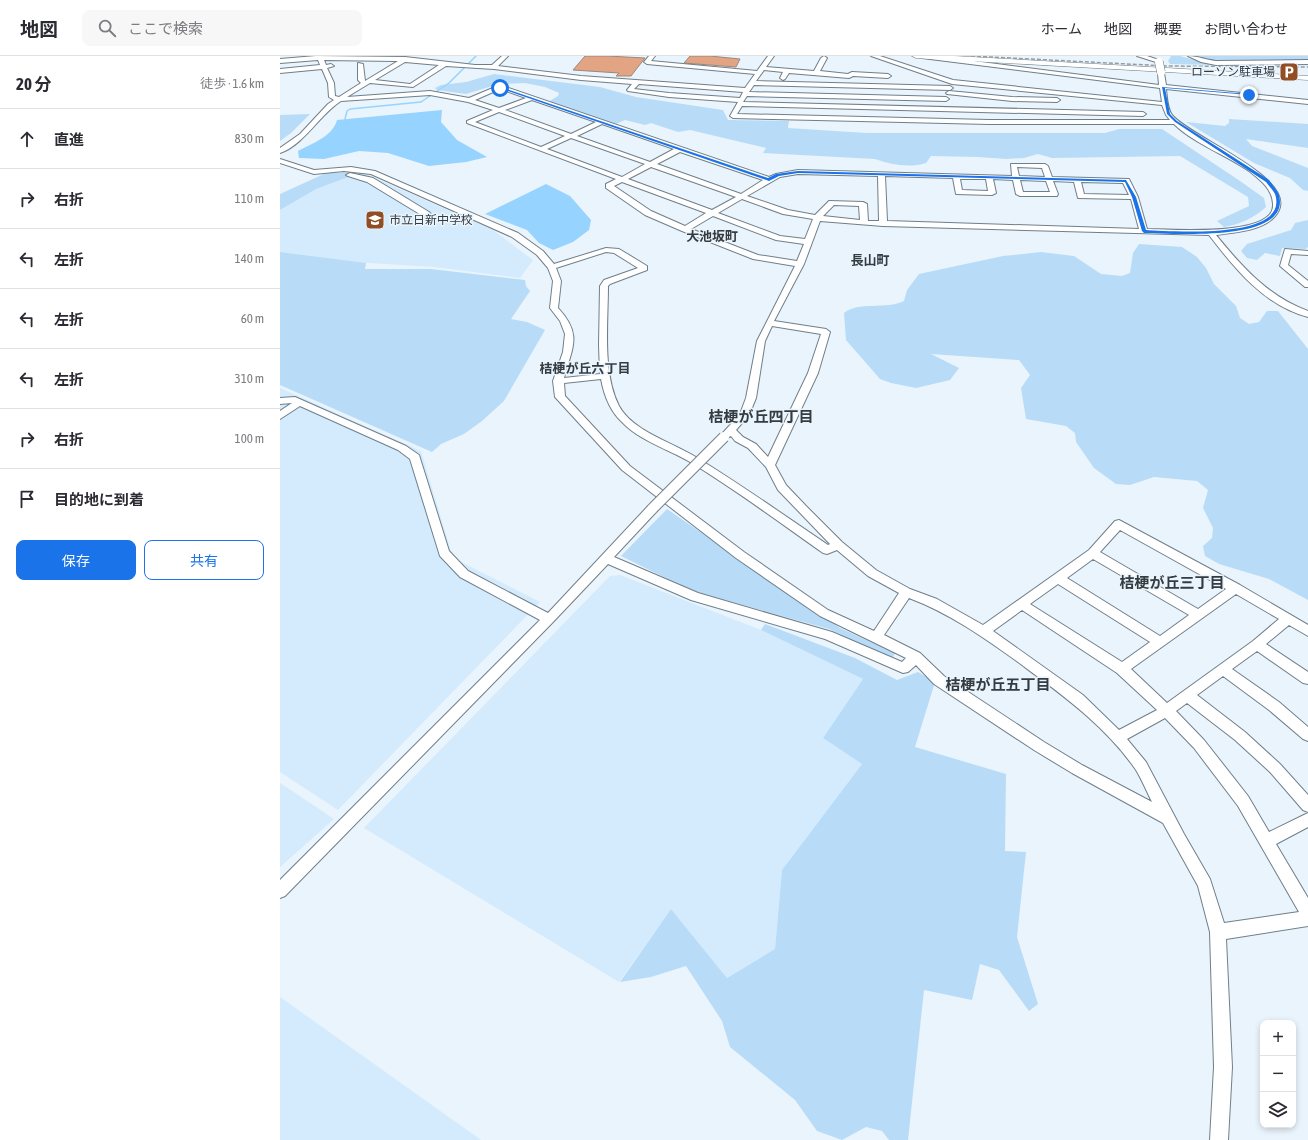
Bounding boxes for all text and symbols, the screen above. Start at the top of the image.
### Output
search box [82,10,362,46]
icon: search [96,17,118,39]
text: 地図 [20,18,58,40]
text: ここで検索 [128,20,203,37]
text: ホーム [1040,21,1082,37]
text: 地図 [1104,21,1132,37]
text: 概要 [1154,21,1182,37]
text: お問い合わせ [1204,21,1288,37]
parking icon: ローソン駐車場 [1278,61,1300,83]
place label: ローソン駐車場 [1191,65,1275,79]
text: 20 分 [16,74,51,94]
text: 徒歩 · 1.6 km [200,76,264,91]
route start [491,79,509,97]
route end [1240,86,1258,104]
icon: ahead [16,128,38,150]
text: 直進 [54,131,84,148]
text: 830 m [235,131,264,146]
icon: right [16,188,38,210]
text: 右折 [54,191,84,208]
text: 110 m [235,191,264,206]
school or university icon: 市立日新中学校 [364,209,386,231]
place label: 市立日新中学校 [389,213,473,227]
district label: 大池坂町 [686,229,738,244]
icon: left [16,248,38,270]
text: 左折 [54,251,84,268]
text: 140 m [235,251,264,266]
district label: 長山町 [850,253,890,268]
icon: left [16,308,38,330]
text: 左折 [54,311,84,328]
text: 60 m [241,311,264,326]
district label: 桔梗が丘六丁目 [539,361,631,376]
icon: left [16,368,38,390]
text: 左折 [54,371,84,388]
text: 310 m [235,371,264,386]
district label: 桔梗が丘四丁目 [708,408,814,425]
icon: right [16,428,38,450]
text: 右折 [54,431,84,448]
text: 100 m [235,431,264,446]
icon: arrive [16,488,38,510]
text: 目的地に到着 [54,491,144,508]
button: 保存 [16,540,136,580]
button: 共有 [144,540,264,580]
district label: 桔梗が丘三丁目 [1119,574,1225,591]
district label: 桔梗が丘五丁目 [945,676,1051,693]
map controls [1260,1020,1296,1128]
button: + [1260,1020,1296,1056]
button: − [1260,1056,1296,1092]
button: layers [1260,1092,1296,1128]

